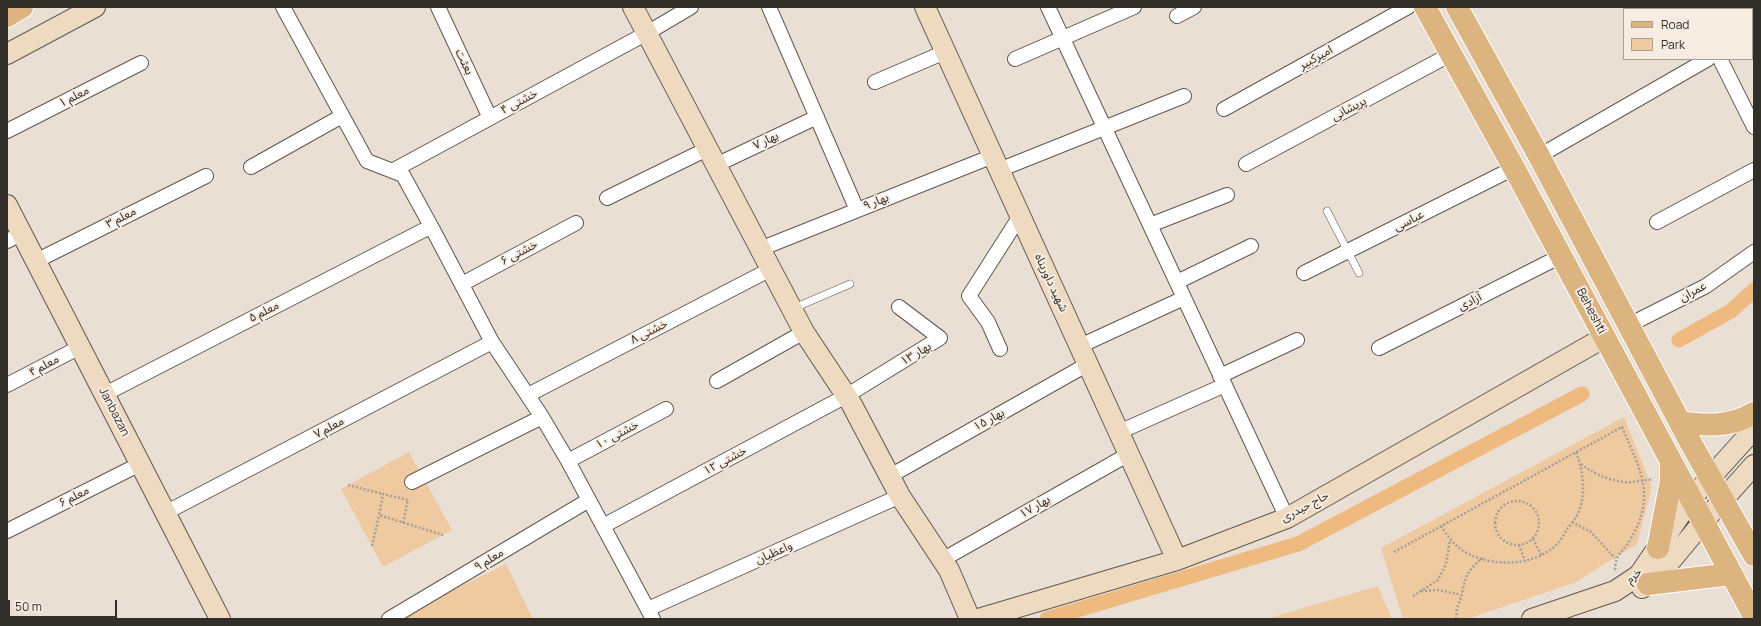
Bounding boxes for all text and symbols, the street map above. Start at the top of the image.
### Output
legend [1623,8,1753,60]
text: Road [1661,16,1689,33]
text: Park [1661,36,1685,53]
street label: امیرکبیر [1297,43,1335,73]
street label: بعثت [452,47,476,77]
street label: معلم ۱ [56,83,92,111]
street label: خشتی ۴ [498,86,540,118]
street label: پریشانی [1329,94,1369,124]
street label: بهار ۷ [751,129,781,153]
street label: بهار ۹ [861,190,891,214]
street label: معلم ۳ [103,204,139,232]
street label: عباسی [1392,207,1426,235]
street label: خشتی ۶ [498,237,540,269]
street label: شهید داورپناه [1031,252,1071,314]
street label: عمران [1677,279,1709,305]
street label: Beheshti [1573,286,1609,336]
street label: آزادی [1456,290,1484,314]
street label: معلم ۵ [246,298,282,326]
street label: خشتی ۸ [628,317,670,347]
street label: بهار ۱۳ [898,339,934,369]
street label: معلم ۴ [26,352,62,380]
street label: Janbazan [96,385,132,439]
street label: بهار ۱۵ [971,406,1007,434]
street label: معلم ۷ [311,414,347,442]
street label: خشتی ۱۰ [593,418,641,452]
street label: خشتی ۱۲ [701,444,749,478]
street label: معلم ۶ [56,483,92,511]
street label: حاج حیدری [1279,488,1331,526]
street label: بهار ۱۷ [1017,492,1053,522]
street label: واعظیان [753,538,795,568]
street label: معلم ۹ [472,546,506,574]
street label: خرم [1623,565,1645,587]
scale bar [10,592,119,618]
text: 50 m [15,598,42,615]

